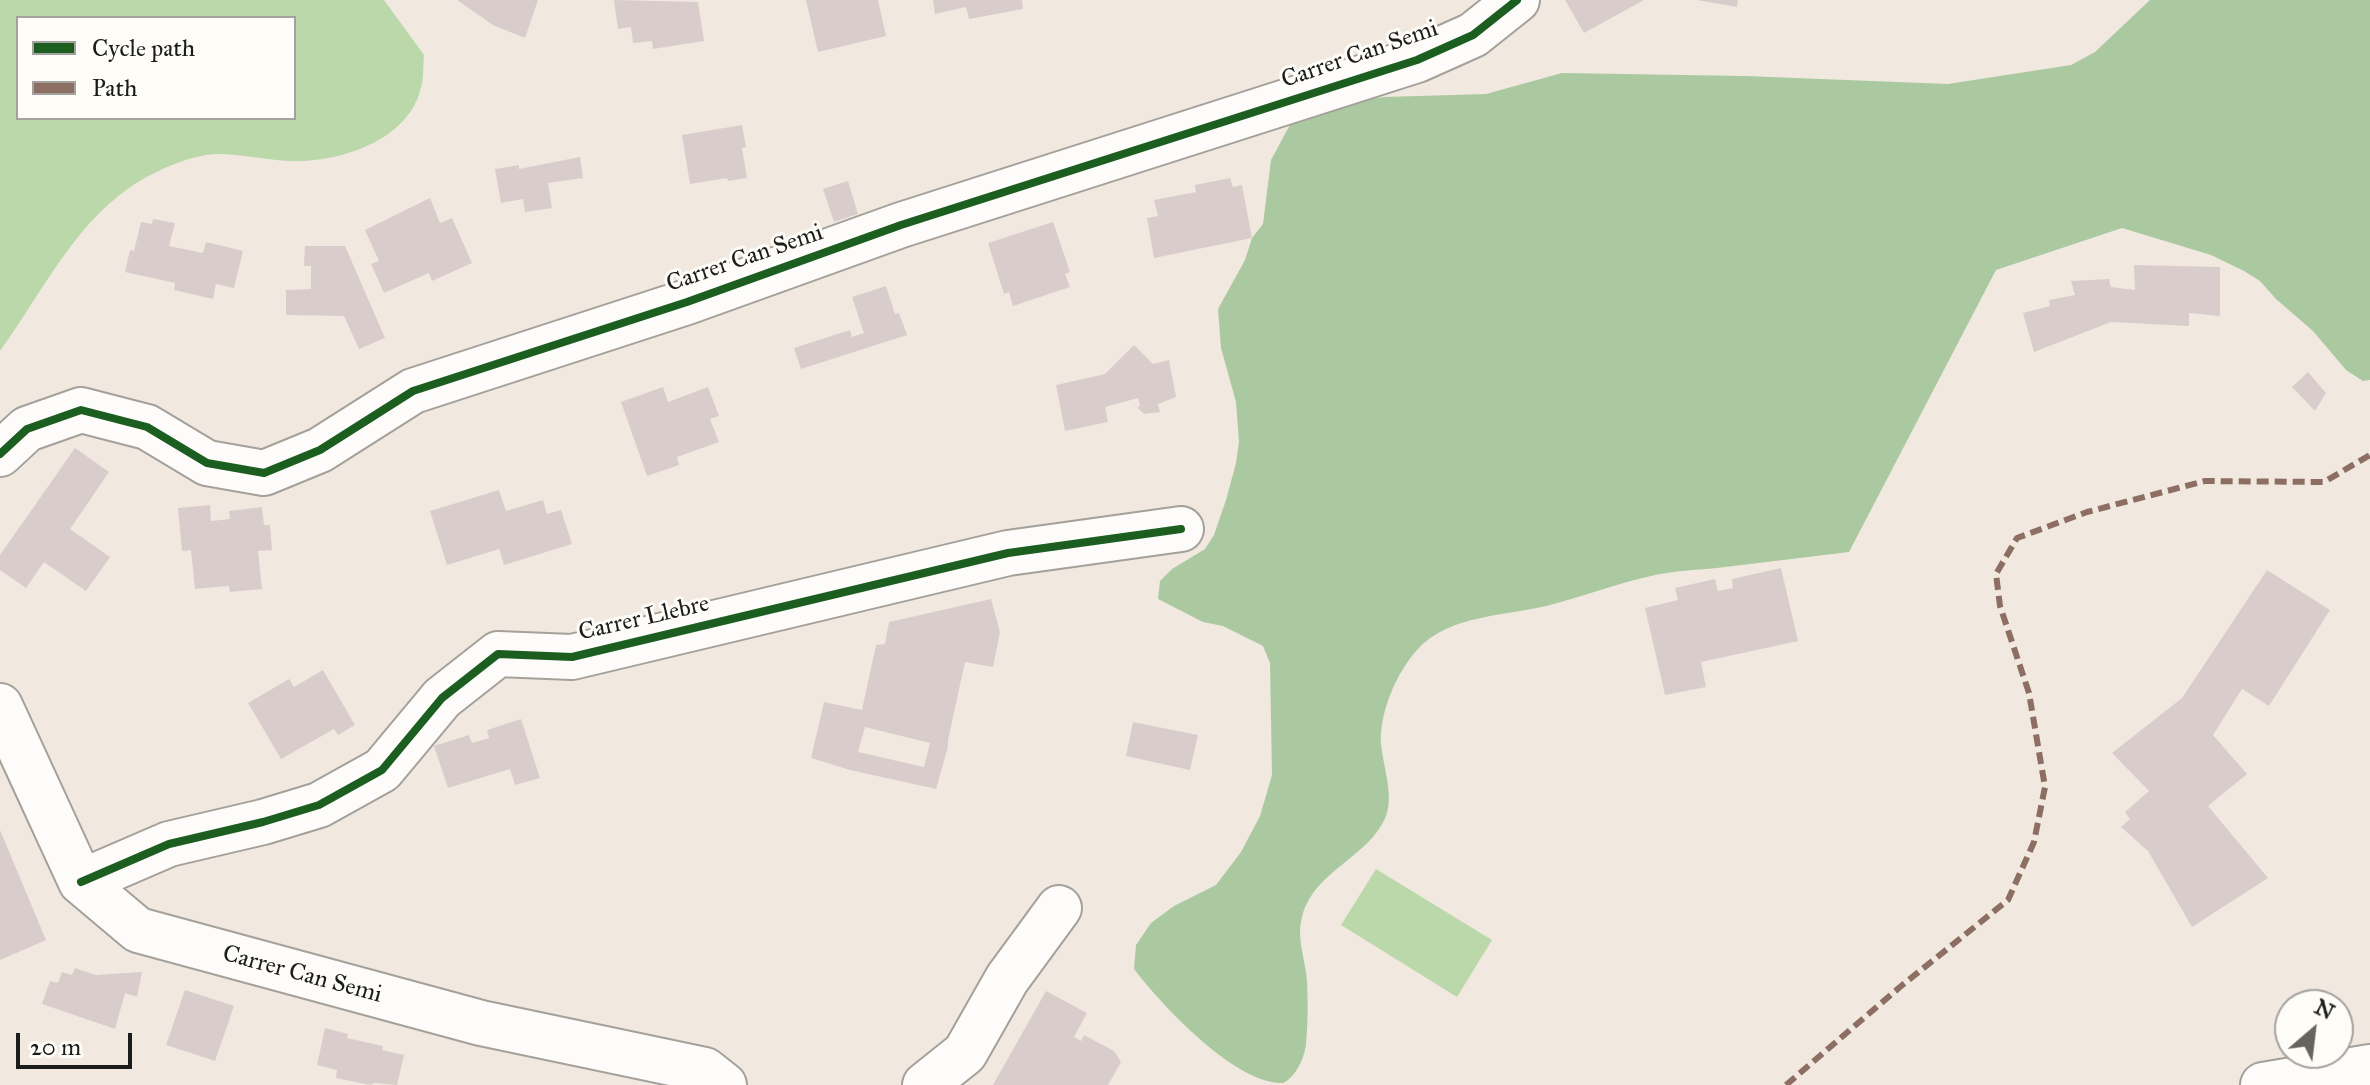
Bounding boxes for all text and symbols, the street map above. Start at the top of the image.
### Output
street label: Carrer Can Semi [1278,15,1442,95]
legend [16,16,296,120]
text: Cycle path [92,33,195,63]
text: Path [92,73,137,103]
street label: Carrer Can Semi [663,219,827,299]
street label: Carrer Llebre [576,590,712,648]
street label: Carrer Can Semi [219,940,385,1010]
north arrow [2274,989,2354,1069]
text: N [2310,993,2339,1025]
scale bar [20,1017,136,1067]
text: 20 m [30,1032,81,1062]

